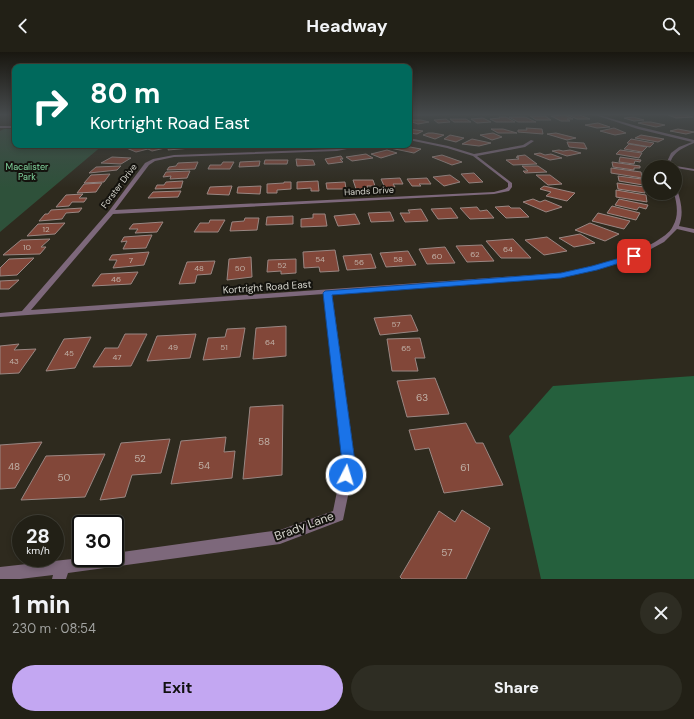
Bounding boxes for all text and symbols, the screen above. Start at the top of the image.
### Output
text: Headway [306,14,388,38]
icon: back [12,15,34,37]
icon: search [660,15,682,37]
text: 80 m [90,75,160,112]
icon: right [24,80,76,132]
text: Kortright Road East [90,111,250,135]
map controls [642,160,682,200]
button: search [642,160,682,200]
park label: Macalister Park [6,161,49,183]
street label: Forster Drive [98,161,140,211]
street label: Hands Drive [344,184,394,198]
house number: 12 [42,224,50,234]
pin [617,239,651,273]
house number: 10 [23,242,32,252]
house number: 64 [503,244,513,254]
icon: arrive [623,245,645,267]
house number: 62 [470,249,480,259]
house number: 60 [432,251,443,261]
house number: 54 [315,254,325,264]
house number: 58 [393,254,403,264]
house number: 7 [129,255,133,265]
house number: 56 [354,257,364,267]
house number: 52 [277,260,287,270]
house number: 48 [194,263,204,273]
house number: 50 [235,263,246,273]
house number: 46 [111,274,121,284]
street label: Kortright Road East [222,277,312,297]
house number: 57 [391,319,401,329]
house number: 64 [265,337,275,347]
house number: 49 [168,342,178,352]
house number: 51 [220,342,228,352]
house number: 65 [401,343,411,353]
house number: 45 [64,348,74,358]
house number: 47 [112,352,122,362]
house number: 43 [9,356,19,366]
house number: 63 [416,391,428,404]
house number: 58 [258,435,270,448]
house number: 52 [134,452,146,465]
position arrow [325,454,367,496]
house number: 54 [198,459,210,472]
house number: 48 [8,460,20,473]
house number: 61 [460,461,470,474]
house number: 50 [58,471,71,484]
street label: Brady Lane [272,508,336,544]
speed limit sign: 30 [72,515,124,567]
text: 28 [26,523,50,549]
text: km/h [26,544,50,557]
house number: 57 [441,546,453,559]
text: 1 min [12,589,70,620]
button: close [640,592,682,634]
text: 230 m · 08:54 [12,620,96,637]
button: Exit [12,665,343,711]
button: Share [351,665,682,711]

